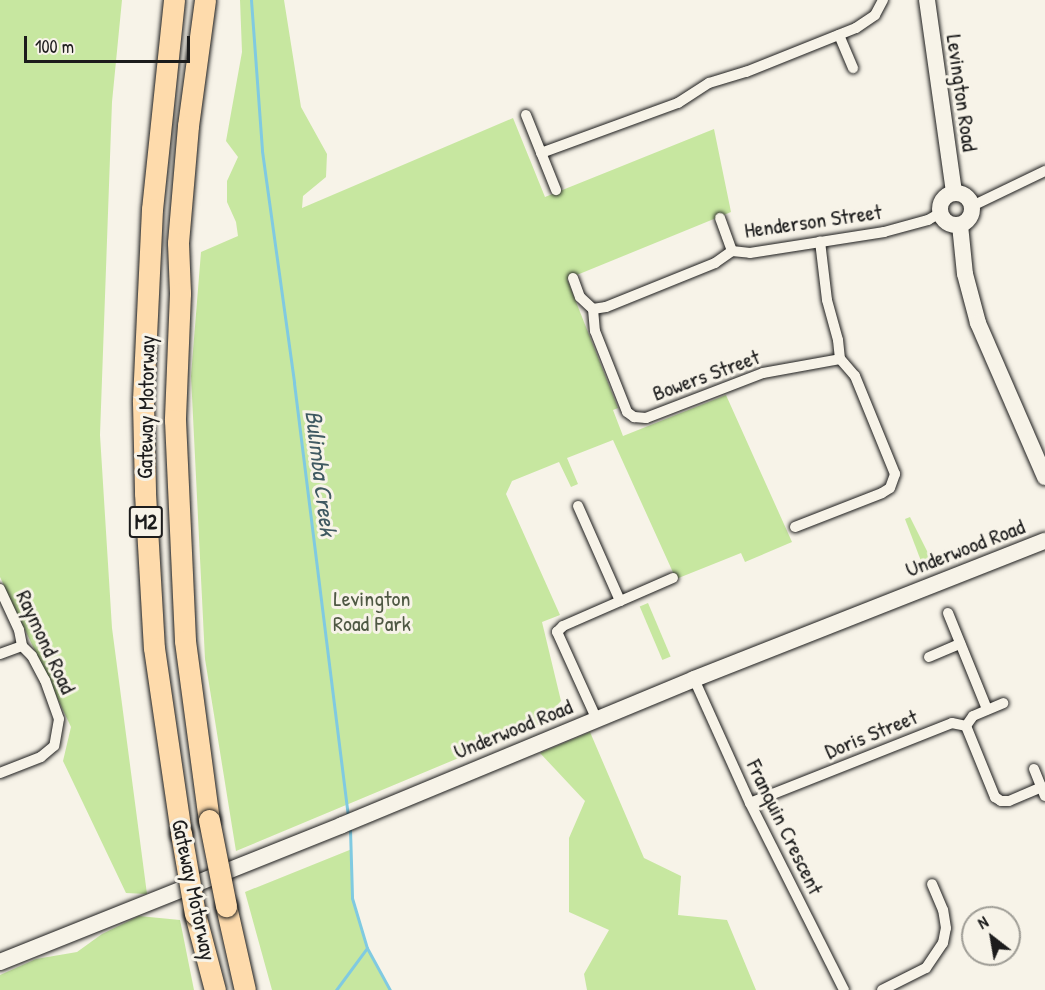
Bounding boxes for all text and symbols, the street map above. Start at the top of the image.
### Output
scale bar [27,24,194,62]
street label: Levington Road [941,33,983,153]
text: 100 m [35,34,74,59]
street label: Henderson Street [743,198,883,244]
street label: Gateway Motorway [132,335,160,479]
street label: Bowers Street [649,343,763,407]
water label: Bulimba Creek [299,409,343,537]
road number: M2 [128,504,164,540]
street label: Underwood Road [902,513,1028,583]
park label: Levington Road Park [333,585,411,636]
street label: Raymond Road [10,586,82,698]
street label: Underwood Road [450,693,576,765]
street label: Doris Street [821,704,921,764]
street label: Franquin Crescent [741,755,829,899]
street label: Gateway Motorway [166,817,222,963]
north arrow [961,906,1021,966]
text: N [973,911,992,934]

